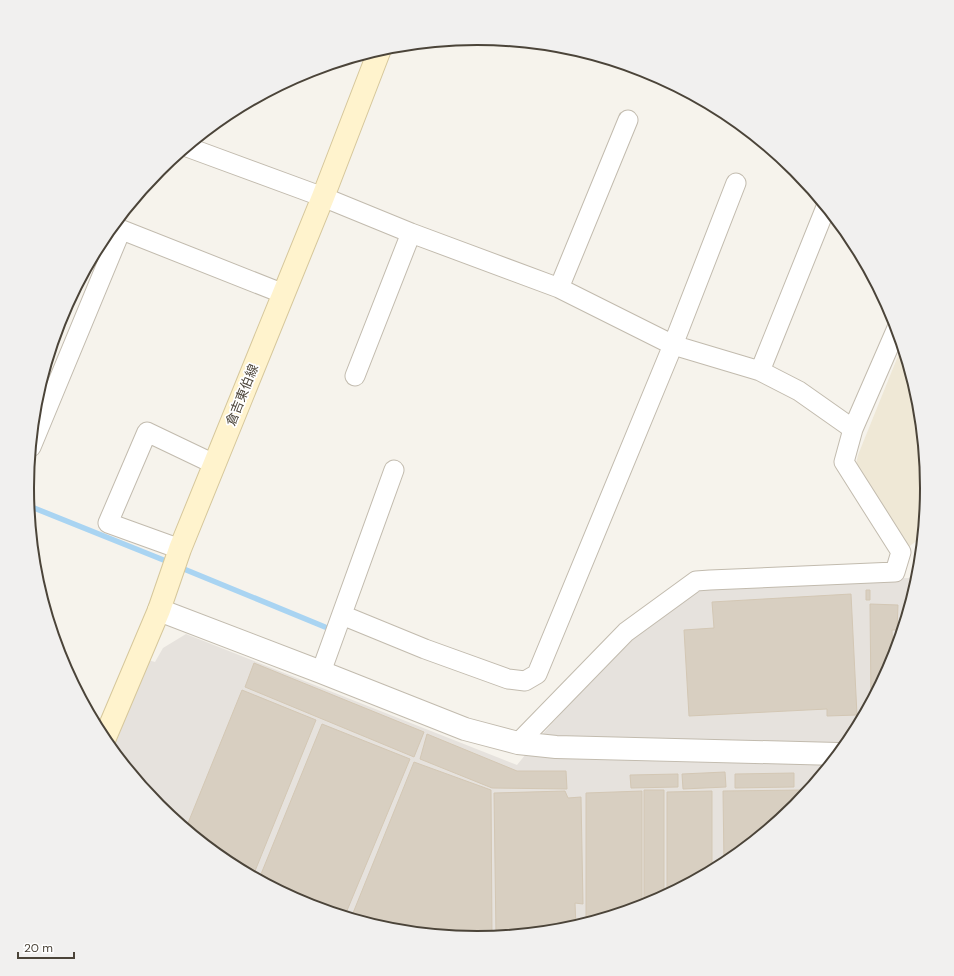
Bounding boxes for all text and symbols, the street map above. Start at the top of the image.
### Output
street label: 倉吉東伯線 [222,362,262,428]
scale bar [18,934,74,960]
text: 20 m [24,940,53,956]

